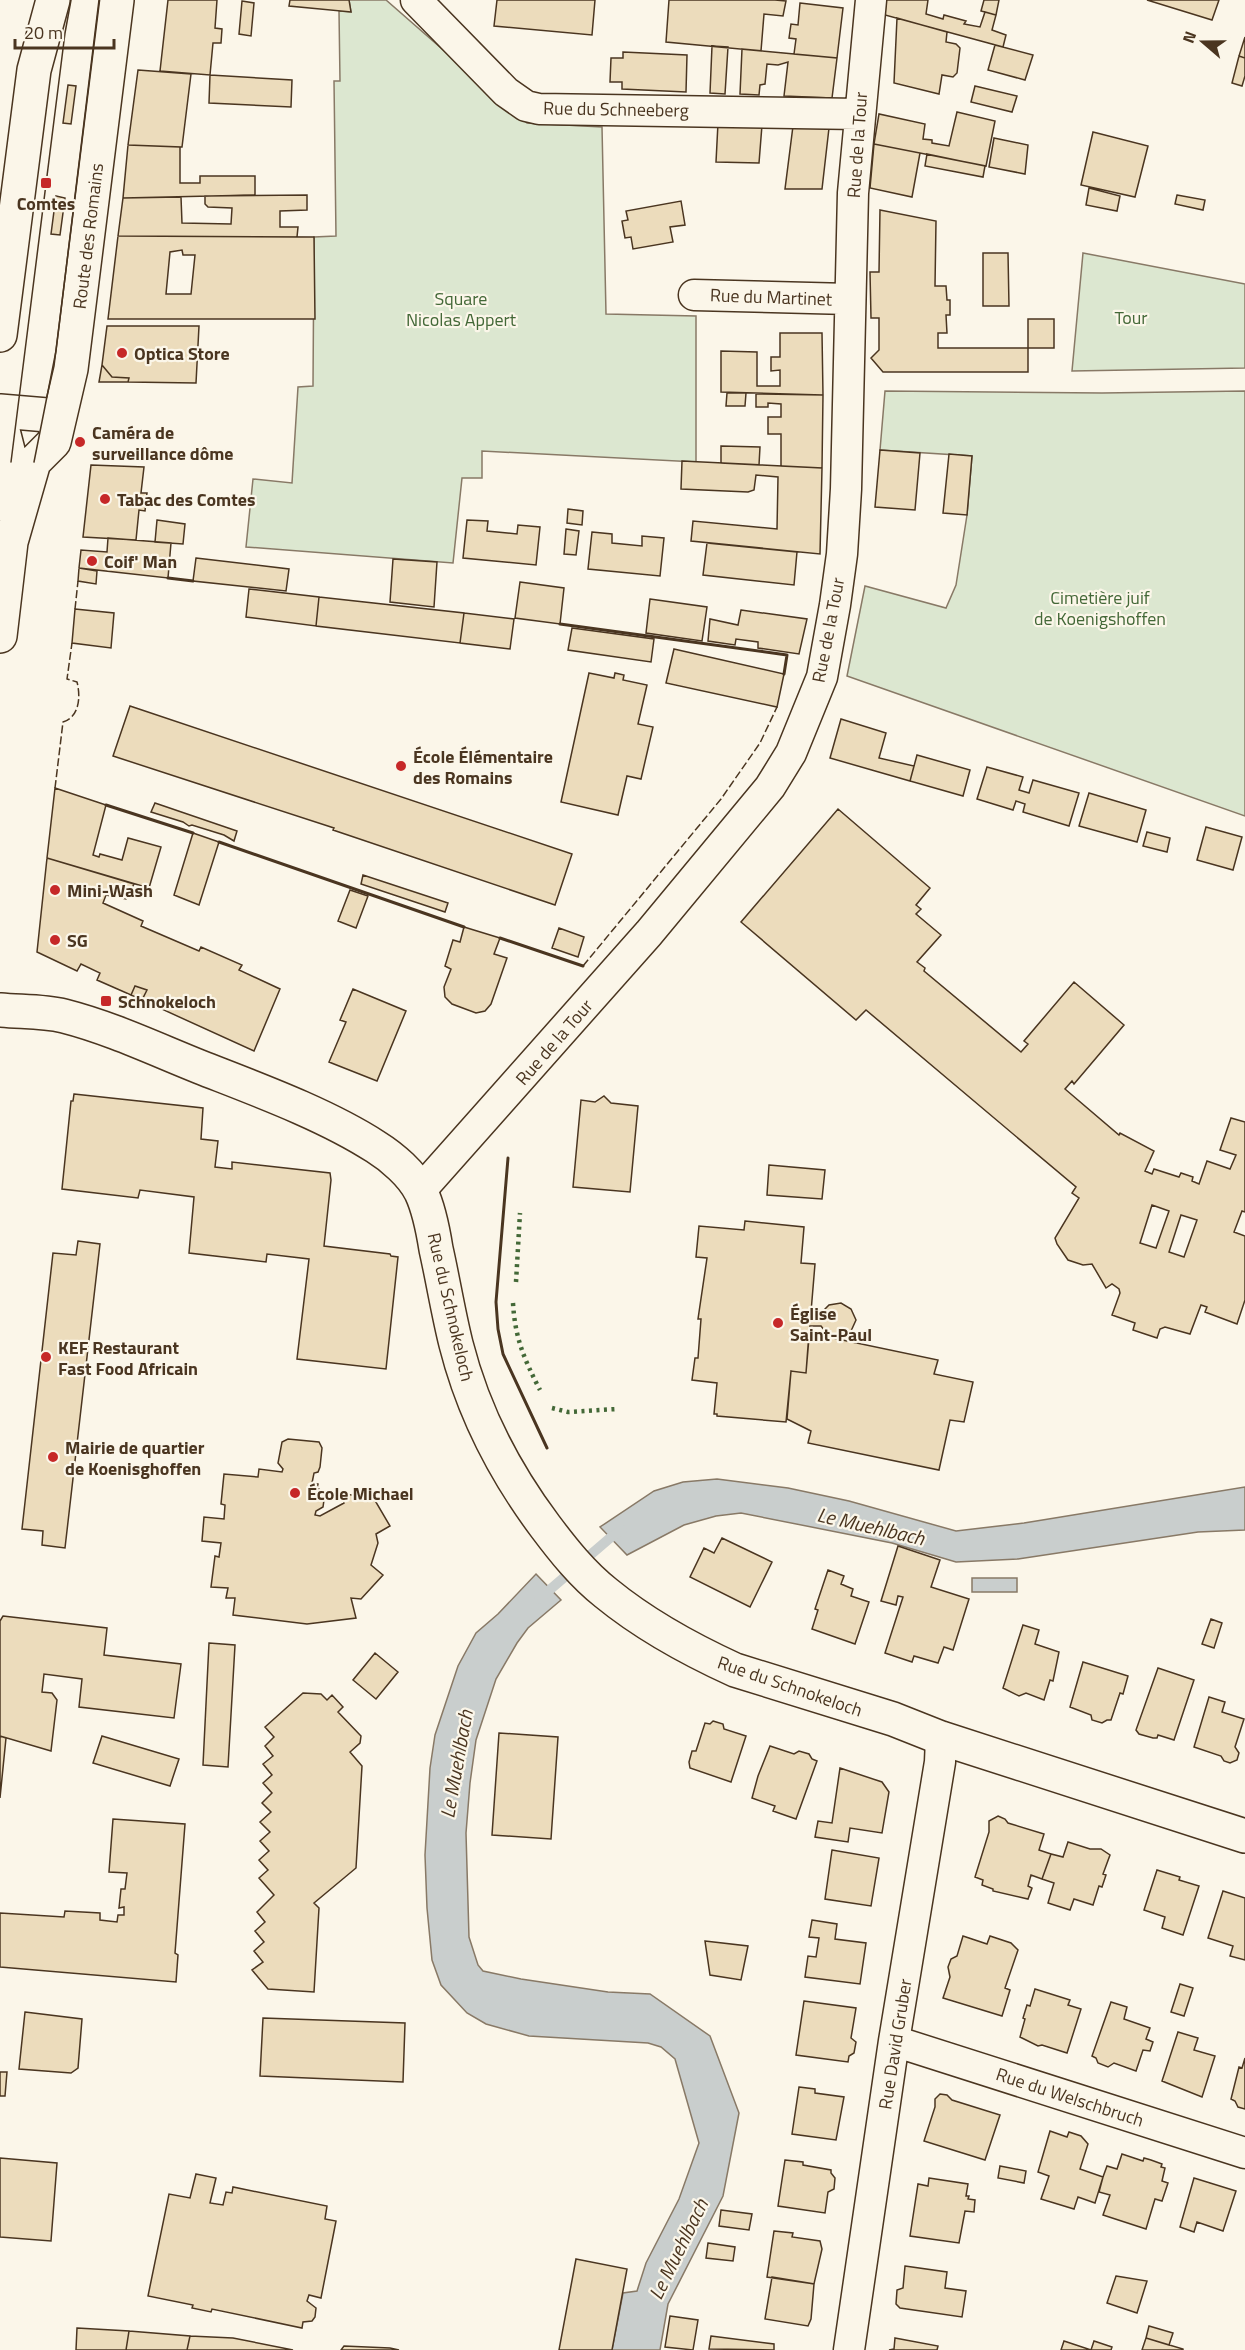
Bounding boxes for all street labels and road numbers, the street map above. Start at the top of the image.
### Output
street label: Rue de la Tour [840,91,874,199]
street label: Rue du Schneeberg [543,94,689,124]
street label: Route des Romains [66,162,110,310]
street label: Rue du Martinet [709,281,833,313]
street label: Rue de la Tour [805,575,851,685]
street label: Rue de la Tour [509,993,599,1091]
street label: Rue du Schnokeloch [421,1230,481,1384]
street label: Rue du Schnokeloch [714,1649,866,1723]
street label: Rue David Gruber [871,1977,919,2111]
street label: Rue du Welschbruch [993,2060,1147,2134]

